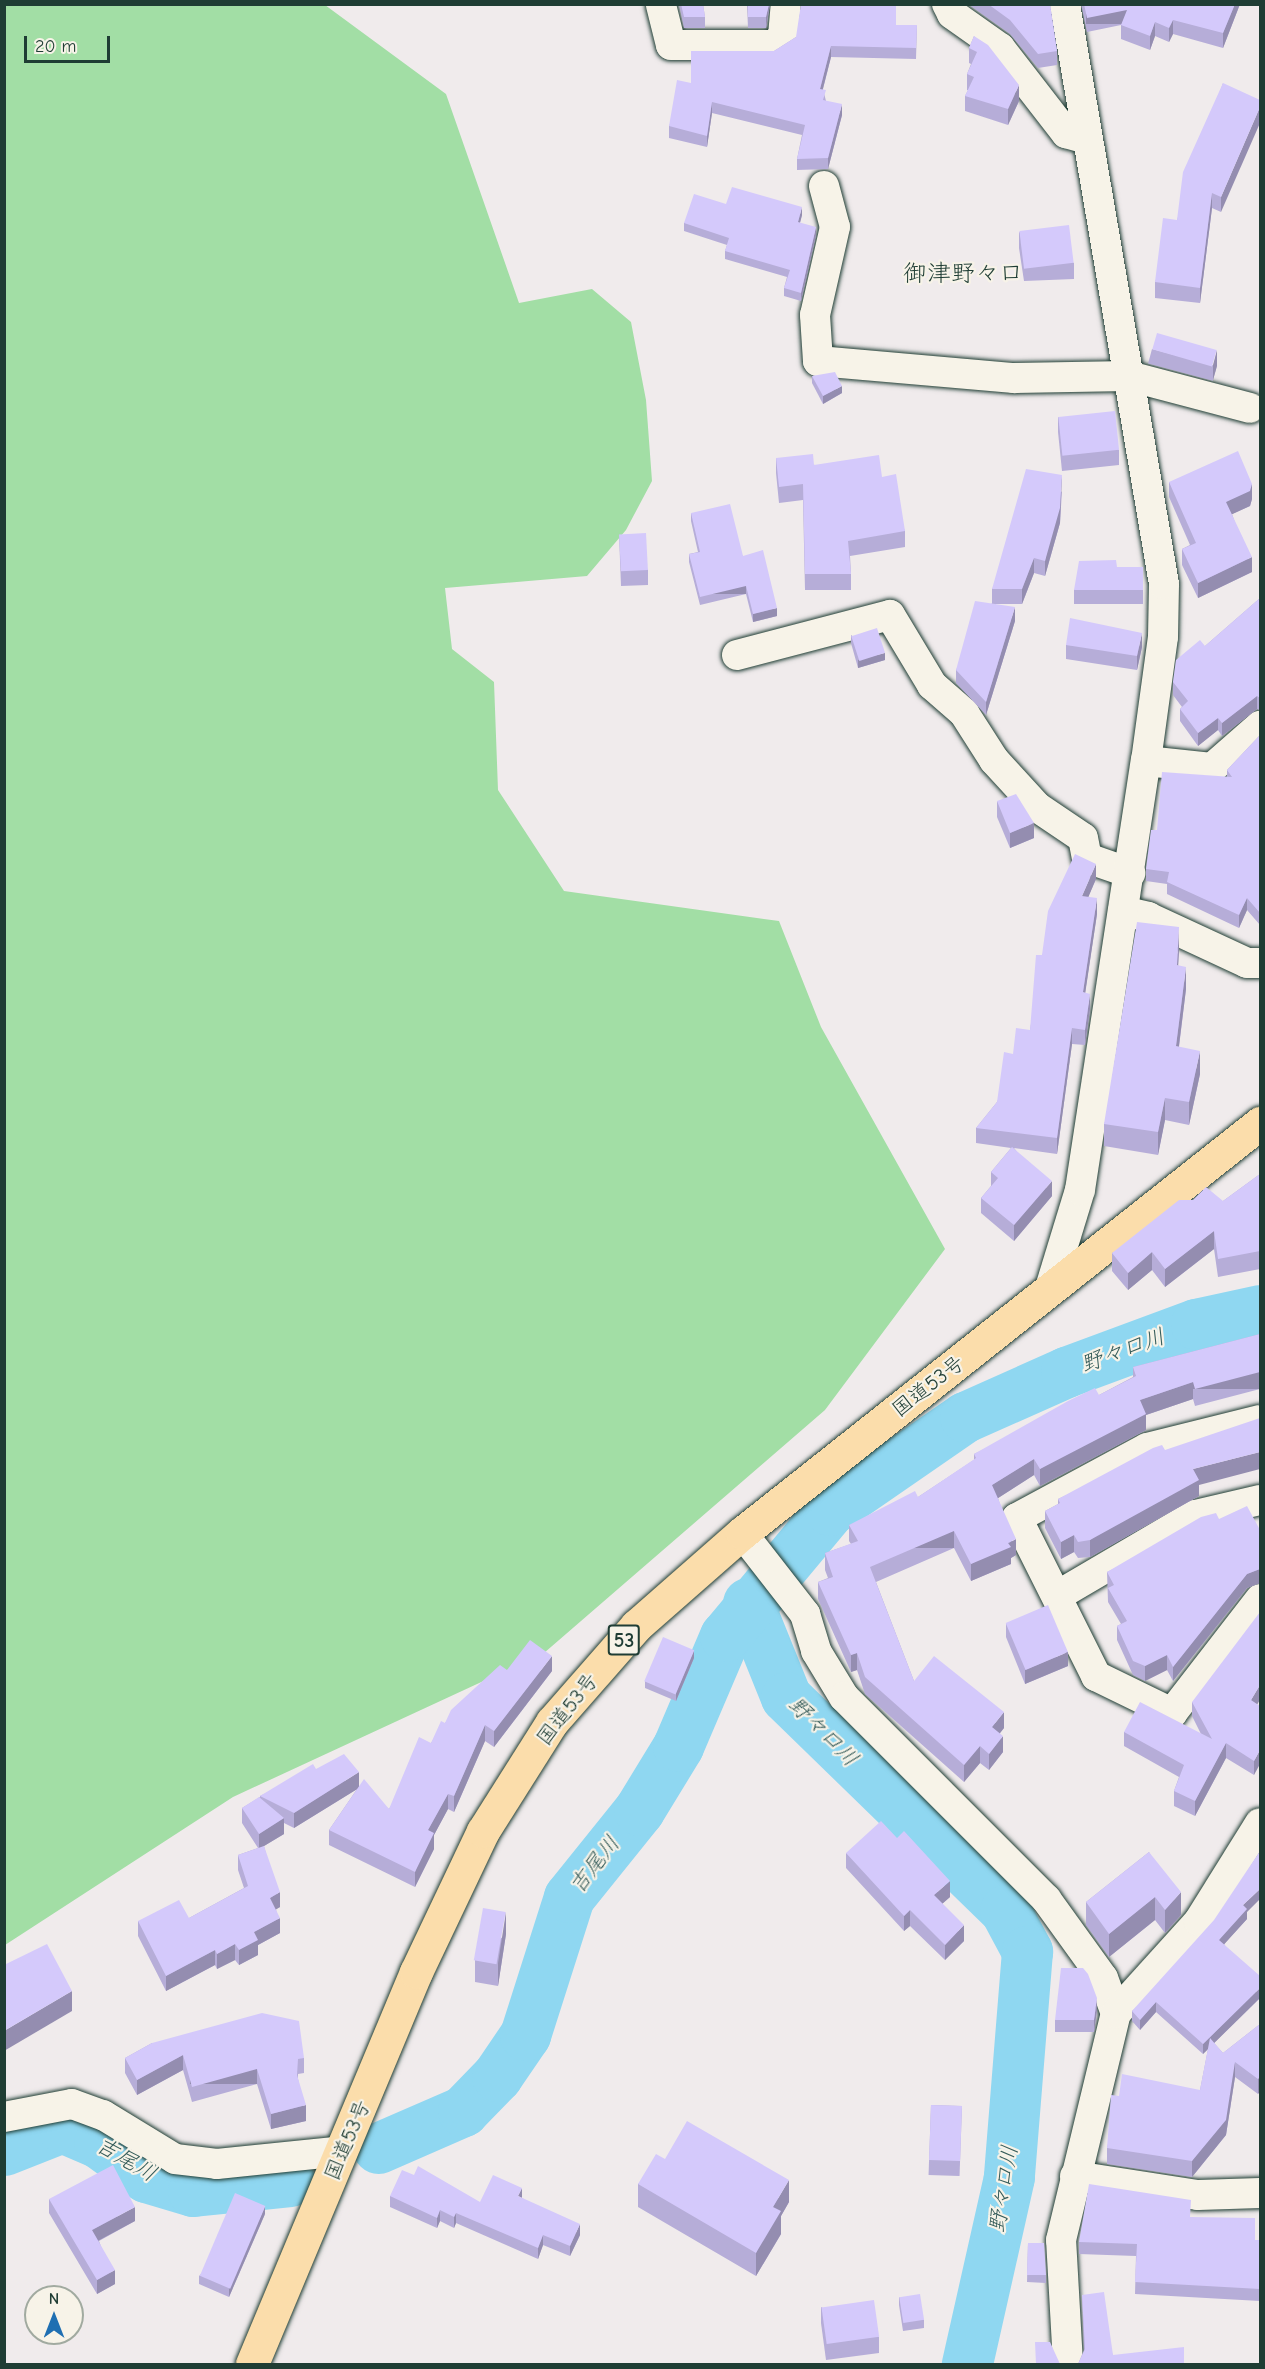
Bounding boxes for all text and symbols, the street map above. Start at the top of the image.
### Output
scale bar [27,24,112,62]
text: 20 m [35,36,76,57]
district label: 御津野々口 [903,260,1023,288]
water label: 野々口川 [1077,1324,1169,1378]
street label: 国道53号 [887,1350,969,1422]
road number: 53 [608,1623,640,1657]
street label: 国道53号 [531,1668,603,1750]
water label: 野々口川 [783,1692,863,1772]
water label: 吉尾川 [564,1831,626,1899]
street label: 国道53号 [319,2096,375,2184]
water label: 吉尾川 [91,2132,161,2188]
water label: 野々口川 [984,2143,1024,2235]
north arrow [24,2285,84,2345]
text: N [49,2290,59,2308]

